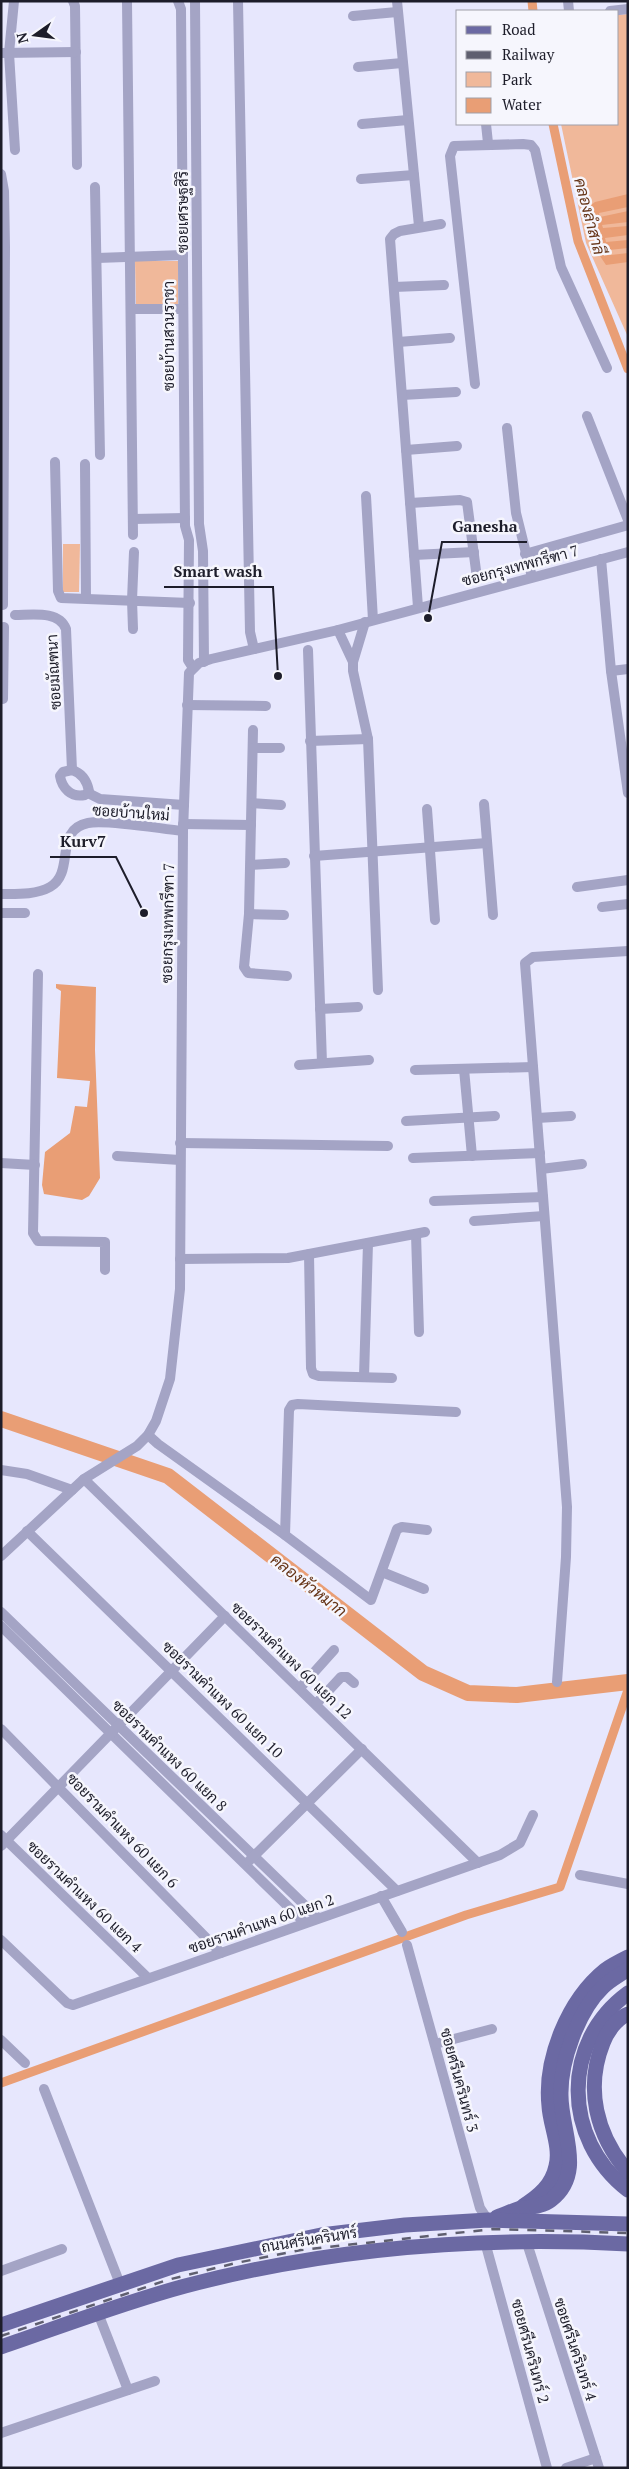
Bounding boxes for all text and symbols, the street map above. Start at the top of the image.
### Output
north arrow [10,10,60,60]
legend [456,10,619,125]
text: Road [502,19,535,39]
text: N [11,30,32,46]
text: Railway [502,44,555,64]
text: Park [502,69,532,89]
text: Water [502,94,542,114]
street label: ซอยเศรษฐสิริ [172,171,193,253]
water label: คลองลำสาลี [569,175,611,258]
street label: ซอยบ้านสวนราชา [158,281,178,391]
callout: Ganesha [442,511,527,542]
text: Ganesha [452,515,518,537]
street label: ซอยกรุงเทพกรีฑา 7 [459,540,581,592]
callout: Smart wash [164,556,273,587]
text: Smart wash [173,560,263,582]
street label: ซอยมัณฑนา [41,634,65,710]
street label: ซอยบ้านใหม่ [92,799,170,825]
callout: Kurv7 [50,826,116,857]
text: Kurv7 [60,830,106,852]
street label: ซอยกรุงเทพกรีฑา 7 [156,863,180,983]
water label: คลองหัวหมาก [266,1548,352,1622]
street label: ซอยรามคำแหง 60 แยก 12 [227,1597,357,1723]
street label: ซอยรามคำแหง 60 แยก 10 [158,1636,288,1762]
street label: ซอยรามคำแหง 60 แยก 8 [108,1695,232,1815]
street label: ซอยรามคำแหง 60 แยก 6 [63,1768,183,1892]
street label: ซอยรามคำแหง 60 แยก 4 [23,1836,147,1956]
street label: ซอยรามคำแหง 60 แยก 2 [186,1889,336,1957]
street label: ซอยศรีนครินทร์ 3 [436,2026,484,2134]
street label: ถนนศรีนครินทร์ [260,2222,358,2256]
street label: ซอยศรีนครินทร์ 4 [550,2295,602,2403]
street label: ซอยศรีนครินทร์ 2 [507,2297,555,2405]

